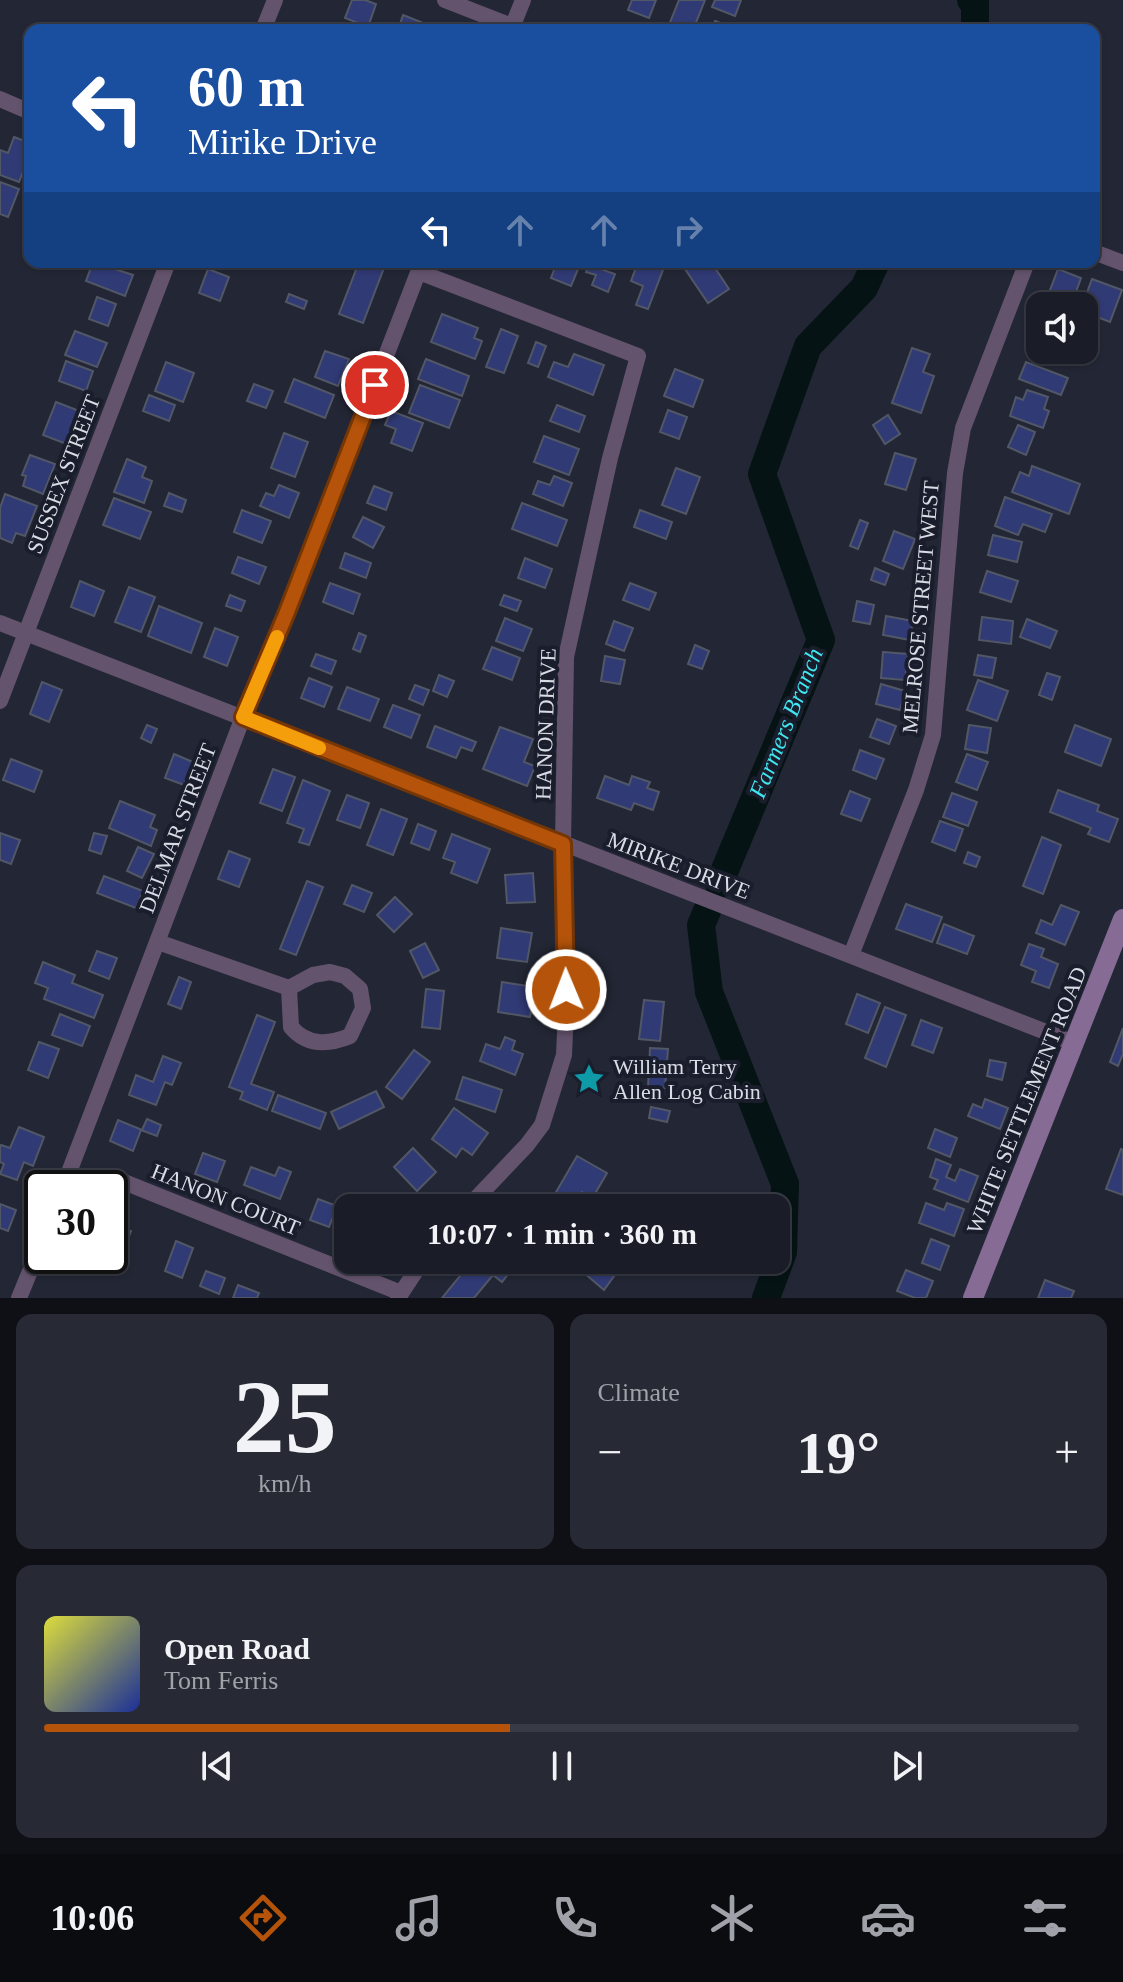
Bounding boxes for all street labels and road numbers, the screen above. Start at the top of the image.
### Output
street label: SUSSEX STREET [22,391,105,557]
street label: MELROSE STREET WEST [897,479,944,734]
street label: HANON DRIVE [530,648,561,800]
street label: DELMAR STREET [134,740,221,916]
street label: MIRIKE DRIVE [604,827,754,904]
street label: WHITE SETTLEMENT ROAD [961,963,1092,1237]
street label: HANON COURT [148,1158,304,1241]

